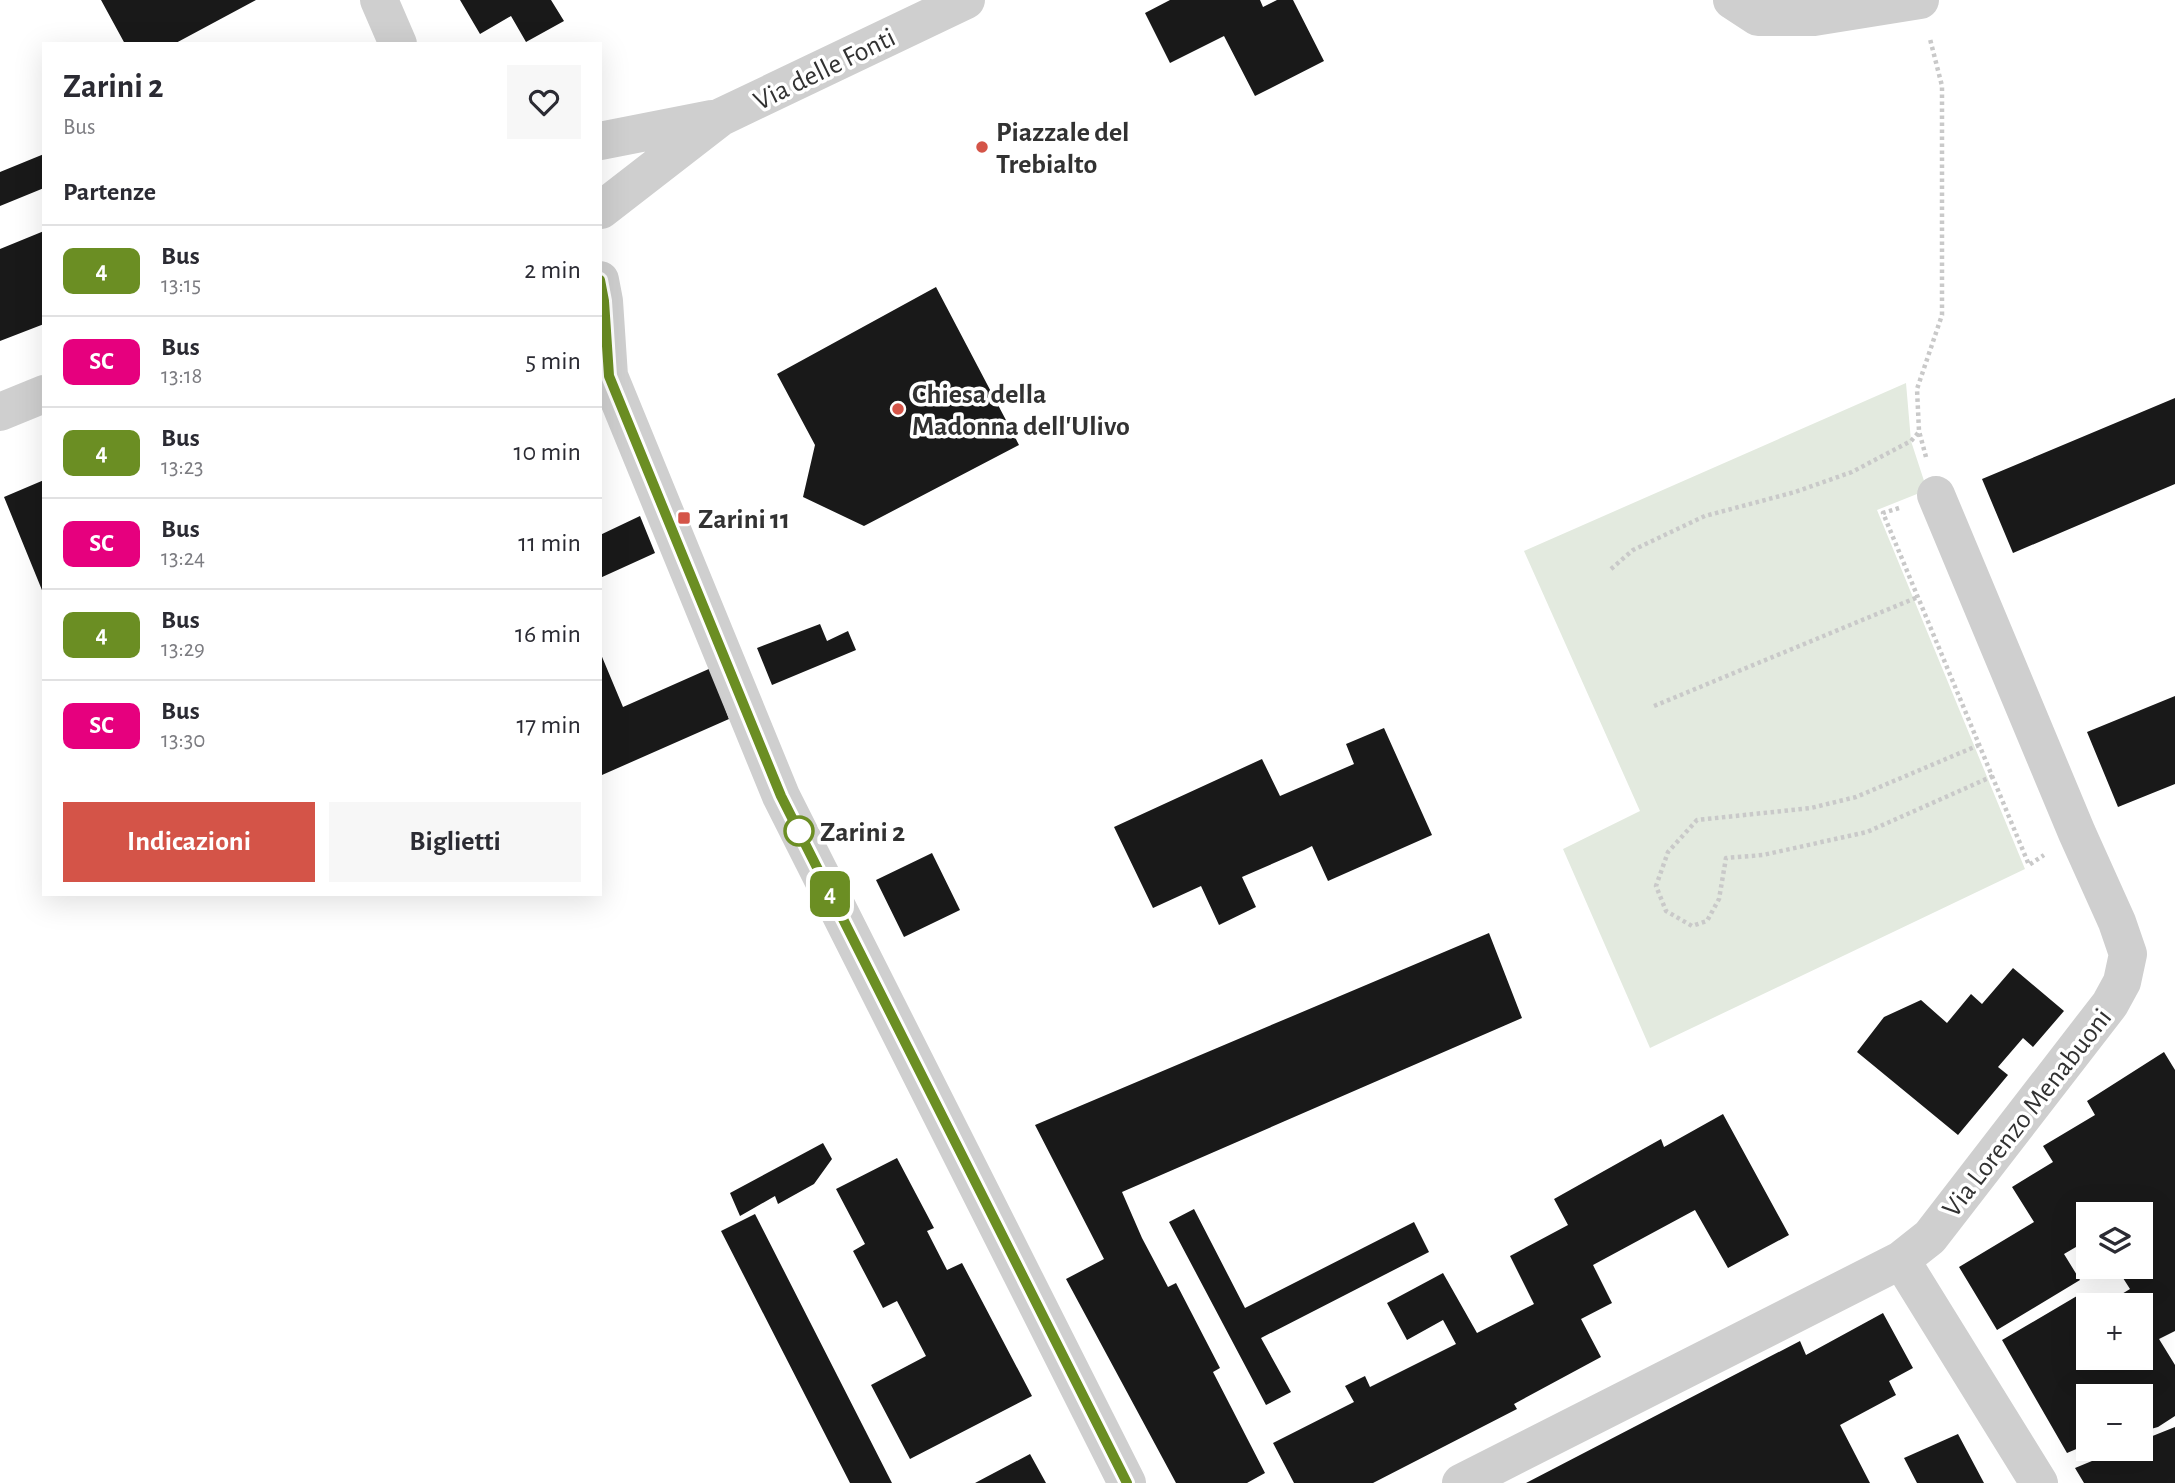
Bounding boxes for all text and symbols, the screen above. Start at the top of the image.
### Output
street label: Via delle Fonti [750,24,900,116]
button: heart [507,65,581,139]
text: Zarini 2 [63,71,163,104]
text: Bus [63,116,96,139]
place label: Piazzale del Trebialto [996,119,1129,179]
marker: Piazzale del Trebialto [974,139,990,155]
text: Partenze [63,179,156,205]
text: Bus [161,243,200,269]
text: 2 min [524,257,581,283]
text: 4 [95,259,108,283]
text: 13:15 [161,274,201,297]
text: Bus [161,334,200,360]
text: 5 min [525,348,581,374]
text: SC [89,350,114,374]
text: 13:18 [161,365,202,388]
place label: Chiesa della Madonna dell'Ulivo [912,381,1130,441]
marker: Chiesa della Madonna dell'Ulivo [890,401,906,417]
text: Bus [161,425,200,451]
text: 10 min [514,439,581,465]
text: 4 [95,441,108,465]
text: 13:23 [161,456,204,479]
place label: Zarini 11 [698,506,790,534]
marker: Zarini 11 [676,510,692,526]
text: Bus [161,516,200,542]
text: 11 min [518,530,581,556]
text: SC [89,532,114,556]
text: 13:24 [161,547,205,570]
text: Bus [161,607,200,633]
text: 16 min [515,621,581,647]
text: 4 [95,623,108,647]
text: 13:29 [161,638,205,661]
text: Bus [161,698,200,724]
text: 17 min [516,712,581,738]
text: SC [89,714,114,738]
text: 13:30 [161,729,205,752]
button: Indicazioni [63,802,315,882]
button: Biglietti [329,802,581,882]
marker: Zarini 2 [784,816,814,846]
place label: Zarini 2 [820,819,905,847]
line badge: 4 [807,871,853,917]
text: 4 [824,882,836,906]
street label: Via Lorenzo Menabuoni [1938,1004,2117,1223]
map controls [2076,1202,2153,1461]
button: layers [2076,1202,2153,1279]
button: + [2076,1293,2153,1370]
button: − [2076,1384,2153,1461]

